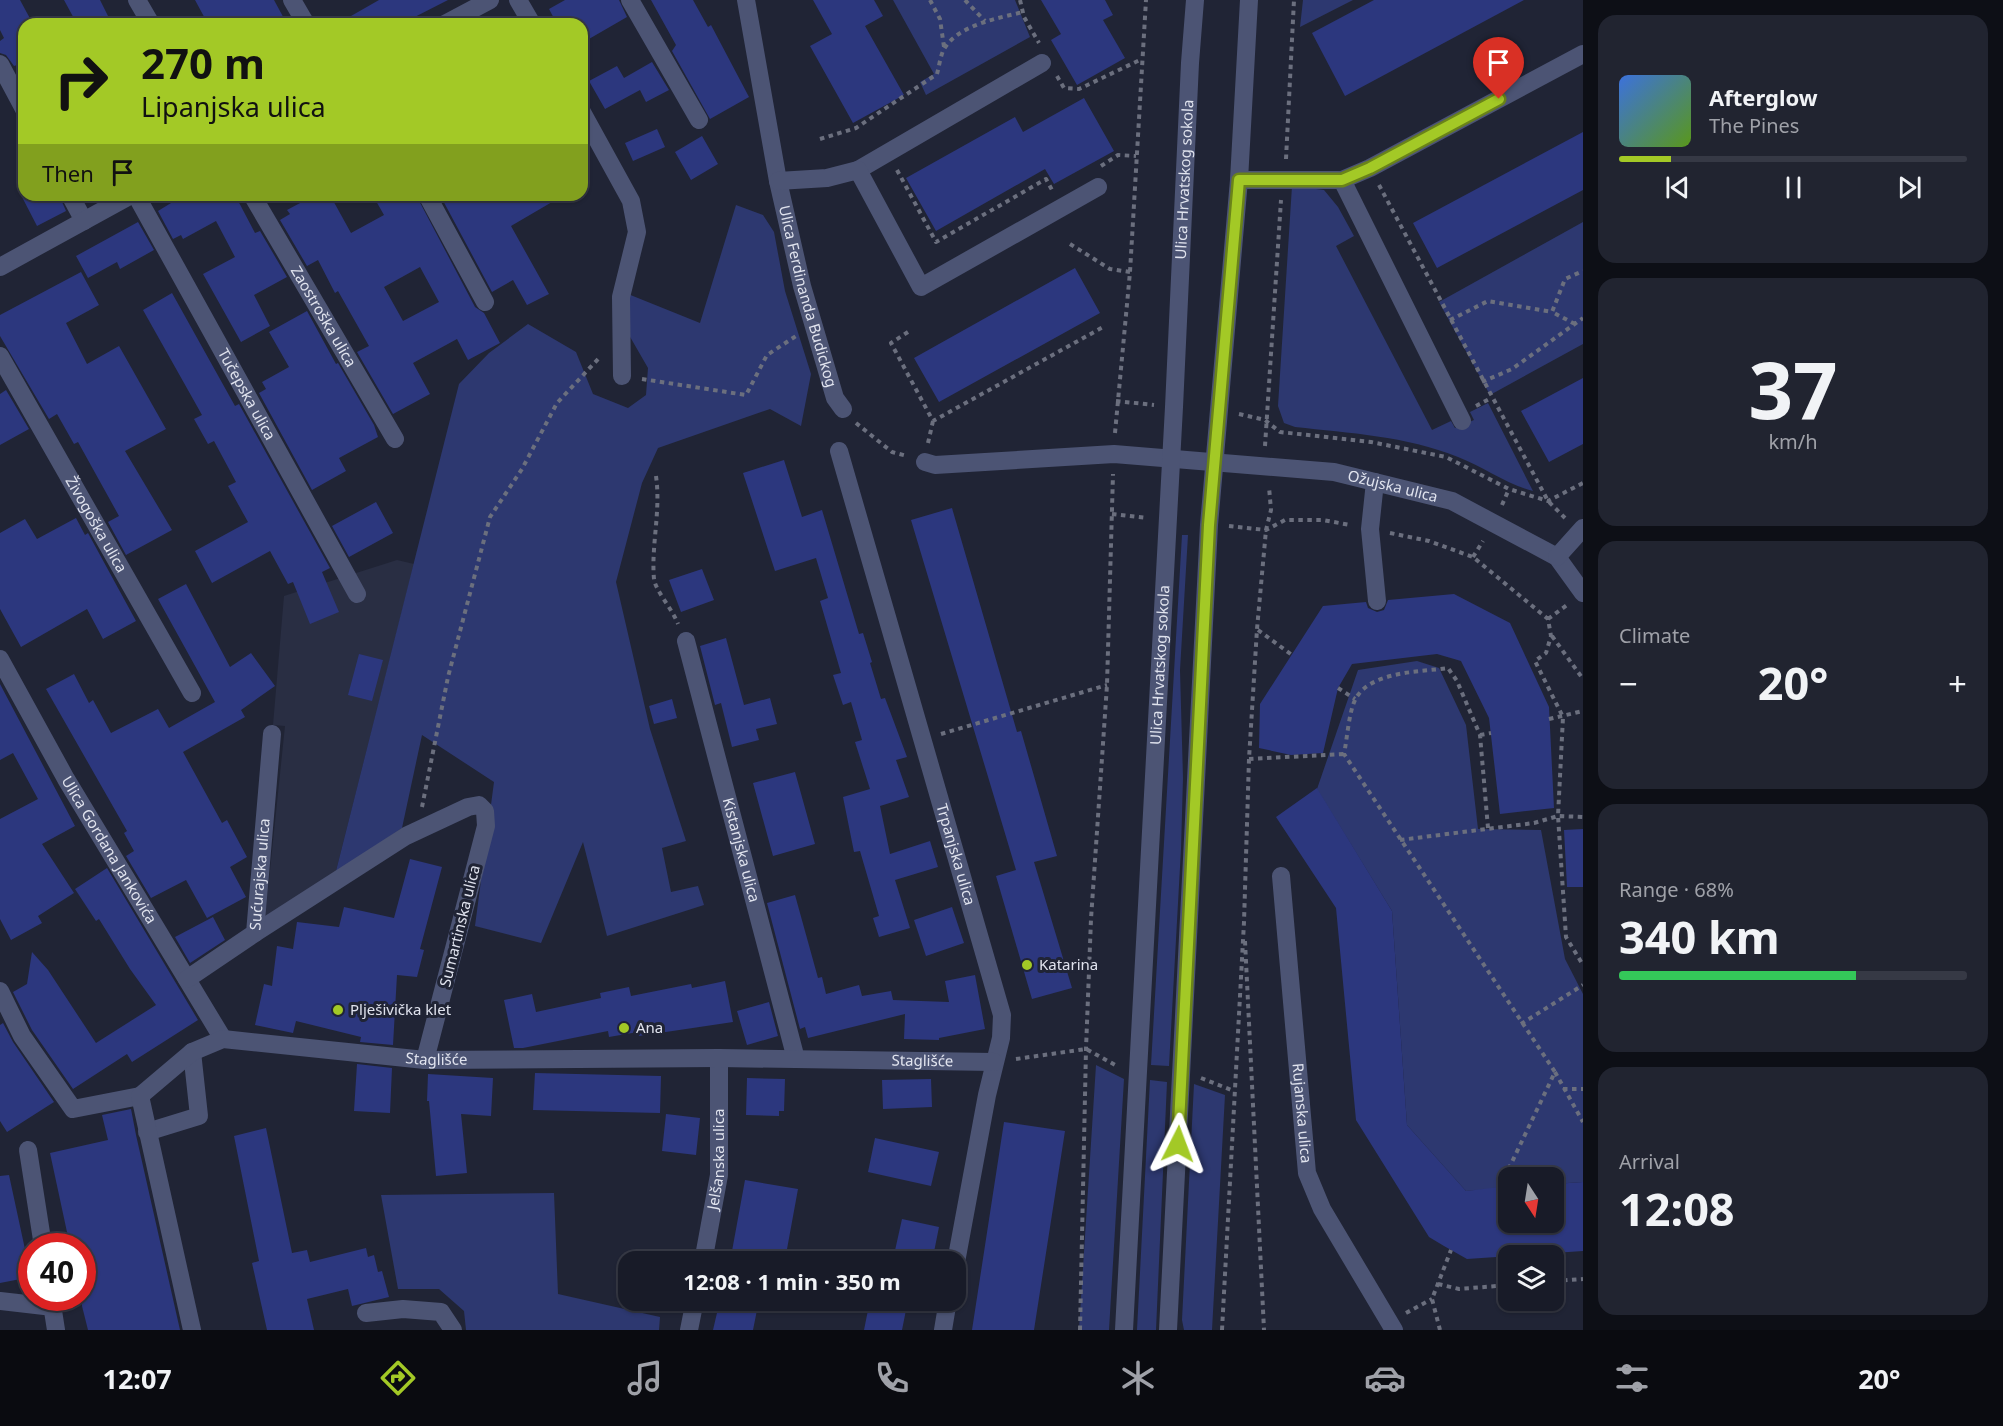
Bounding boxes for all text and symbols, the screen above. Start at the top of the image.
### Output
text: 270 m [141,34,265,91]
pin [1473,37,1524,99]
icon: right [42,42,120,120]
icon: arrive [1482,46,1515,79]
text: Afterglow [1709,82,1818,112]
text: Lipanjska ulica [141,88,326,125]
street label: Ulica Hrvatskog sokola [1170,99,1197,260]
text: The Pines [1709,112,1799,139]
icon: arrive [106,156,139,189]
text: Then [42,158,94,188]
icon: previous [1661,171,1694,204]
icon: pause [1777,171,1810,204]
icon: next [1893,171,1926,204]
street label: Ulica Ferdinanda Budickog [775,203,842,390]
street label: Zaostroška ulica [287,262,362,370]
text: 37 [1748,336,1838,442]
street label: Tučepska ulica [214,345,281,443]
text: km/h [1768,428,1818,455]
street label: Ožujska ulica [1346,465,1440,506]
street label: Živogoška ulica [62,472,132,576]
street label: Ulica Hrvatskog sokola [1145,584,1173,745]
text: Climate [1619,622,1690,649]
text: 20° [1758,652,1828,713]
text: − [1619,661,1638,706]
text: + [1948,661,1967,706]
street label: Ulica Gordana Jankovića [58,772,162,927]
street label: Kistanjska ulica [719,795,765,904]
street label: Trpanjska ulica [932,801,981,907]
street label: Sućurajska ulica [244,817,274,931]
street label: Sumartinska ulica [434,863,484,989]
text: Range · 68% [1619,876,1734,903]
text: 340 km [1619,906,1780,967]
place label: Katarina [1039,954,1098,974]
marker: Katarina [1020,958,1034,972]
place label: Plješivička klet [350,999,452,1019]
marker: Plješivička klet [331,1003,345,1017]
place label: Ana [636,1017,663,1037]
marker: Ana [617,1021,631,1035]
street label: Staglišće [405,1047,467,1069]
street label: Staglišće [891,1050,954,1070]
street label: Rujanska ulica [1288,1062,1317,1164]
street label: Jelšanska ulica [701,1109,728,1213]
position arrow [1146,1112,1210,1176]
text: Arrival [1619,1148,1680,1175]
north arrow [1498,1167,1564,1233]
map controls [1498,1167,1564,1311]
text: 12:08 [1619,1178,1735,1239]
speed limit sign: 40 [18,1233,96,1311]
button: layers [1498,1245,1564,1311]
text: 12:08 · 1 min · 350 m [683,1266,901,1296]
icon: directions [377,1357,419,1399]
icon: music [624,1357,666,1399]
icon: phone [871,1357,913,1399]
icon: climate [1117,1357,1159,1399]
icon: car [1364,1357,1406,1399]
icon: filters [1611,1357,1653,1399]
text: 12:07 [102,1360,172,1397]
text: 20° [1858,1360,1901,1397]

